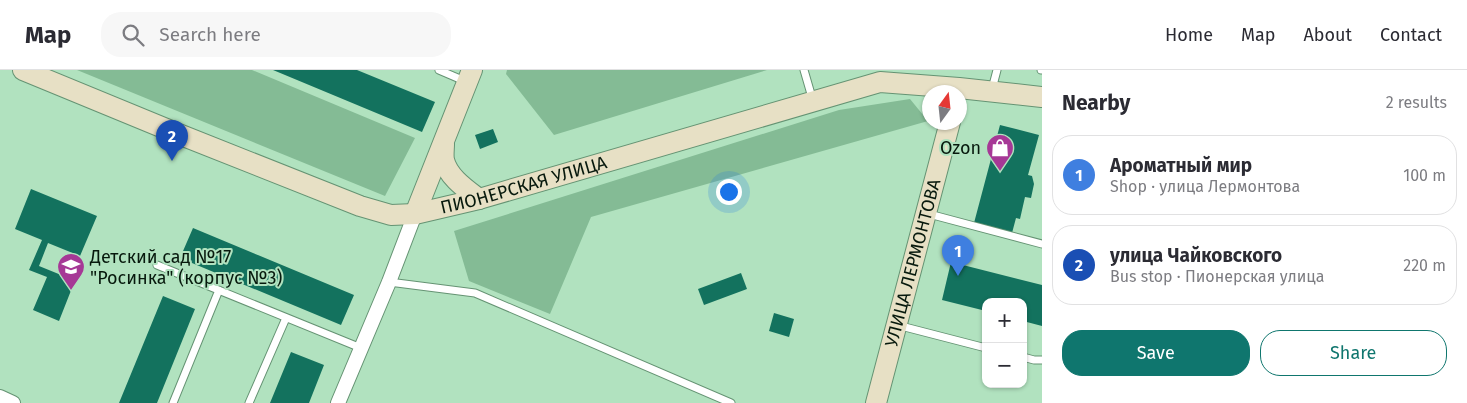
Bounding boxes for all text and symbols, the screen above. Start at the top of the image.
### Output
search box [101,12,451,57]
text: Map [25,21,71,49]
icon: search [119,21,147,49]
text: Search here [159,23,261,46]
text: Home [1165,24,1213,46]
text: Map [1241,24,1275,46]
text: About [1303,24,1352,46]
text: Contact [1380,24,1442,46]
north arrow [922,85,967,130]
text: Nearby [1062,90,1130,116]
text: 2 results [1386,93,1447,112]
pin: 2 [156,120,188,161]
shop icon: Ozon [985,133,1015,172]
place label: Ozon [940,137,981,159]
street label: ПИОНЕРСКАЯ УЛИЦА [438,151,610,219]
text: Ароматный мир [1110,154,1252,177]
text: 1 [1075,166,1083,185]
text: 100 m [1403,166,1446,185]
street label: УЛИЦА ЛЕРМОНТОВА [880,176,946,349]
text: Shop · улица Лермонтова [1110,177,1300,196]
your location [716,179,742,205]
pin: 1 [942,235,974,276]
text: улица Чайковского [1110,244,1282,267]
place label: Детский сад №17 "Росинка" (корпус №3) [89,246,282,289]
school or university icon: Детский сад №17 "Росинка" (корпус №3) [56,252,86,291]
text: 2 [1075,256,1083,275]
text: 220 m [1403,256,1446,275]
text: Bus stop · Пионерская улица [1110,267,1324,286]
map controls [982,298,1027,388]
button: + [982,298,1027,343]
button: Save [1062,330,1250,376]
button: Share [1260,330,1447,376]
button: − [982,343,1027,388]

